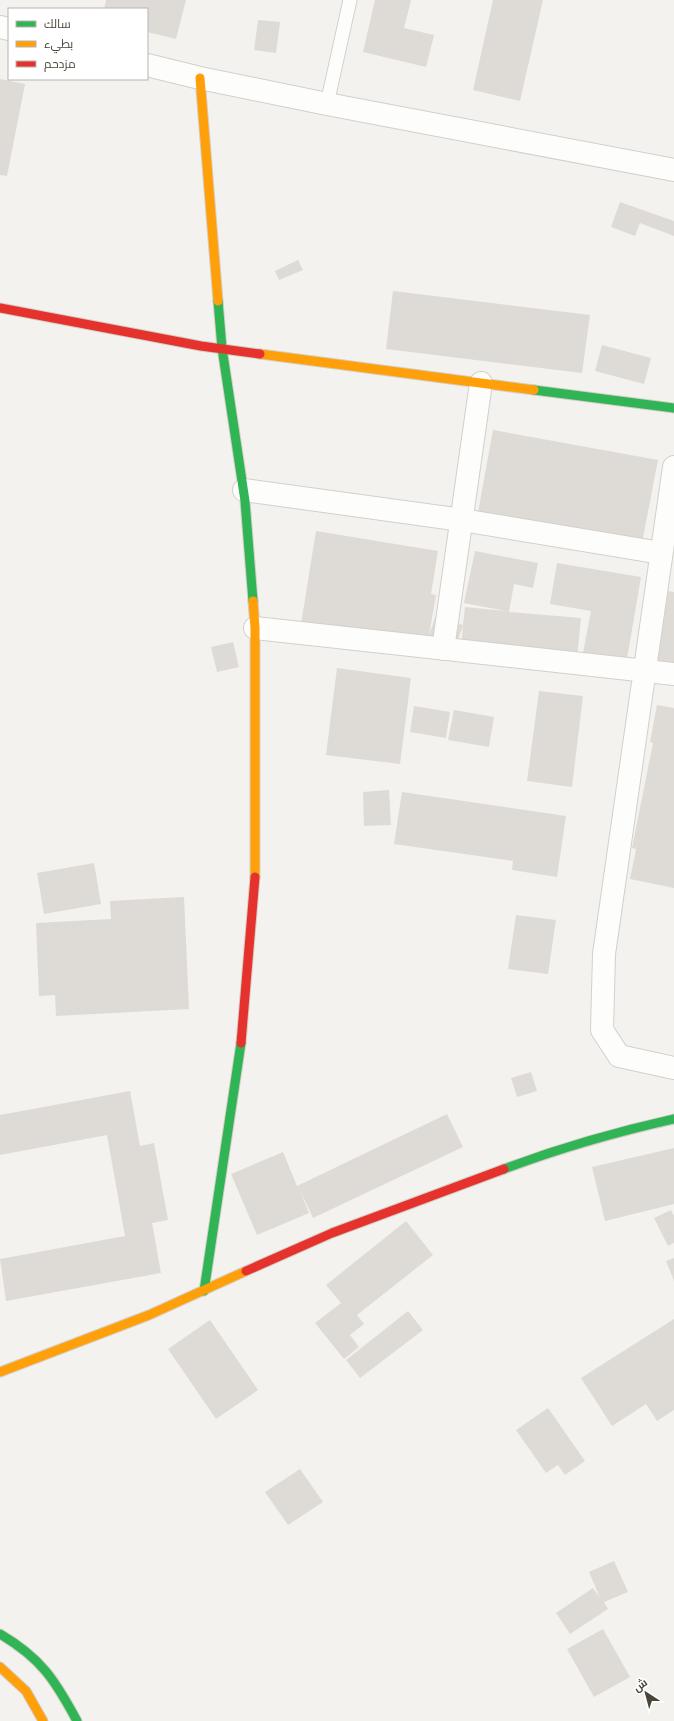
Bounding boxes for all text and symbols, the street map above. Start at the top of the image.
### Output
legend [8,8,148,80]
text: سالك [44,16,71,30]
text: بطيء [44,36,73,54]
text: مزدحم [44,56,76,72]
north arrow [626,1673,666,1713]
text: ش [630,1675,650,1695]

